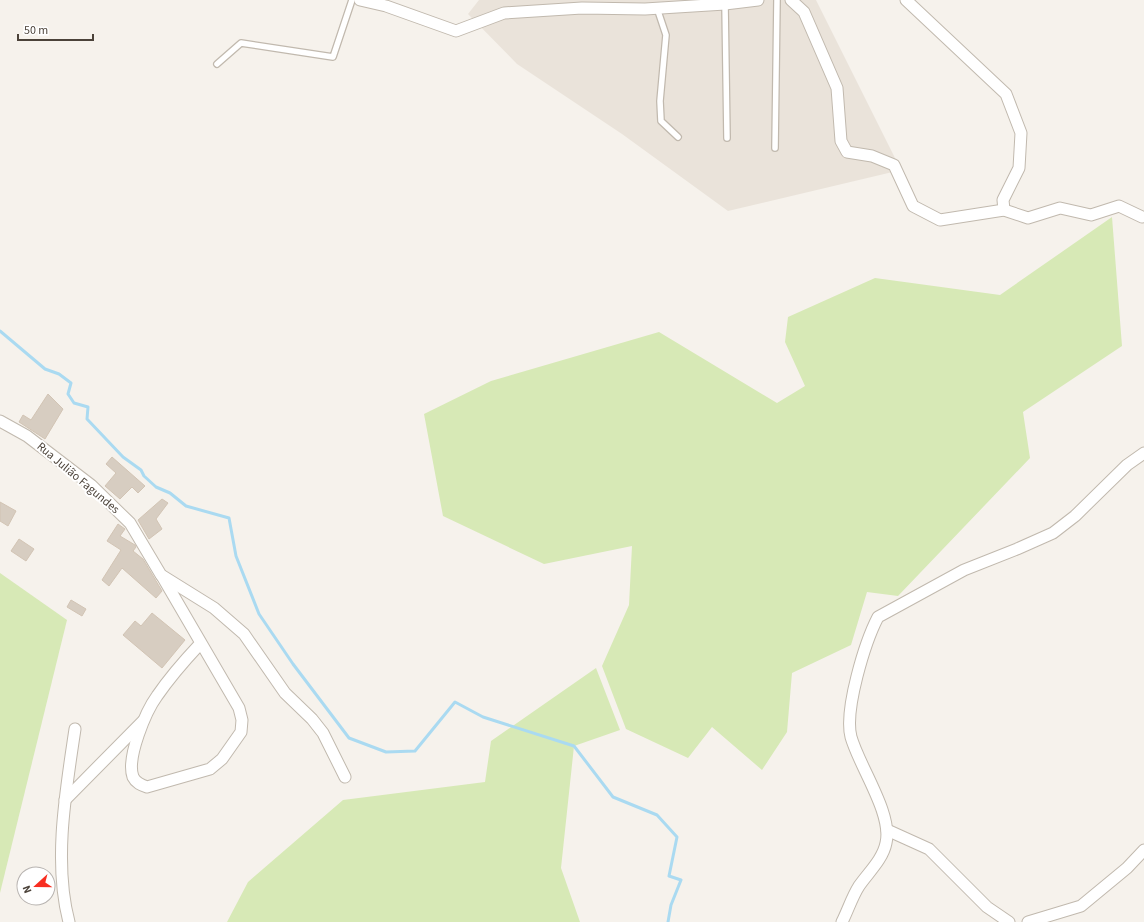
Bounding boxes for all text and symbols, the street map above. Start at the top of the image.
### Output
scale bar [18,16,93,42]
text: 50 m [24,22,48,39]
street label: Rua Julião Fagundes [33,438,123,518]
north arrow [16,866,56,906]
text: N [19,883,35,896]

